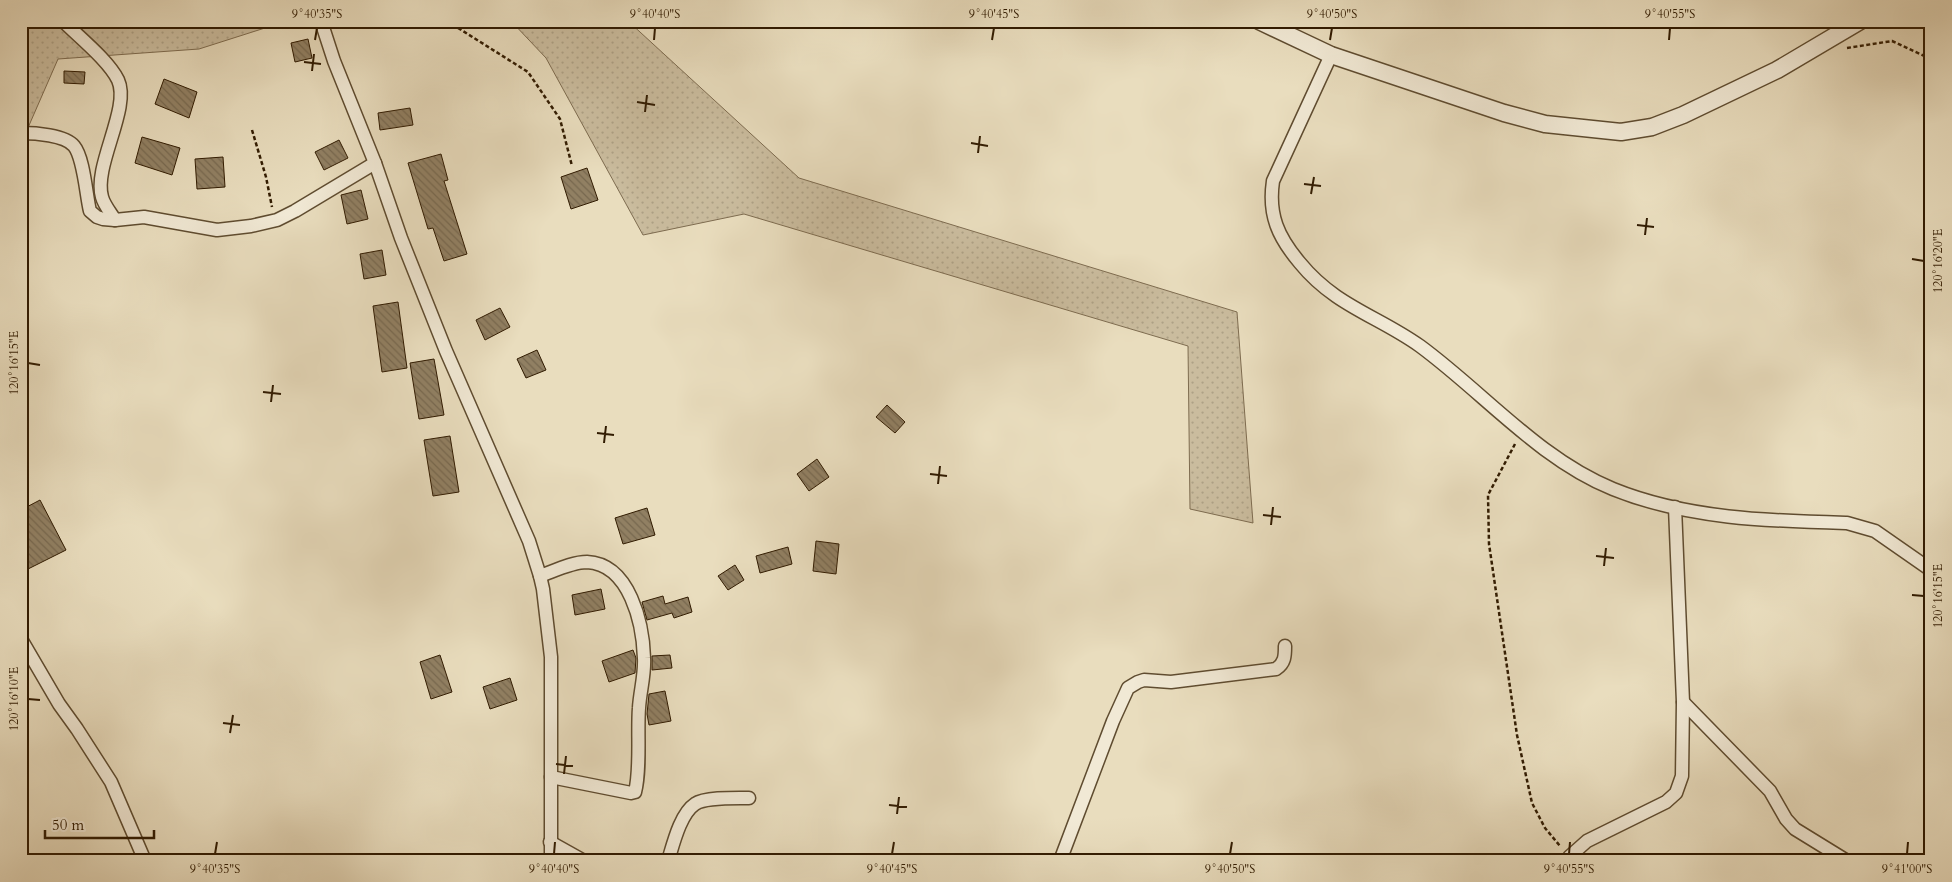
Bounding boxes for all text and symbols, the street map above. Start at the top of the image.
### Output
text: 9°40'35"S [292,6,342,22]
text: 9°40'40"S [630,6,680,22]
text: 9°40'45"S [969,6,1019,22]
text: 9°40'50"S [1307,6,1357,22]
text: 9°40'55"S [1645,6,1695,22]
text: 120°16'20"E [1930,229,1946,293]
text: 120°16'15"E [6,331,22,395]
text: 120°16'15"E [1930,564,1946,628]
text: 120°16'10"E [6,667,22,731]
scale bar [45,807,154,839]
text: 50 m [52,815,84,835]
text: 9°40'35"S [190,861,240,877]
text: 9°40'40"S [529,861,579,877]
text: 9°40'45"S [867,861,917,877]
text: 9°40'50"S [1205,861,1255,877]
text: 9°40'55"S [1544,861,1594,877]
text: 9°41'00"S [1882,861,1932,877]

